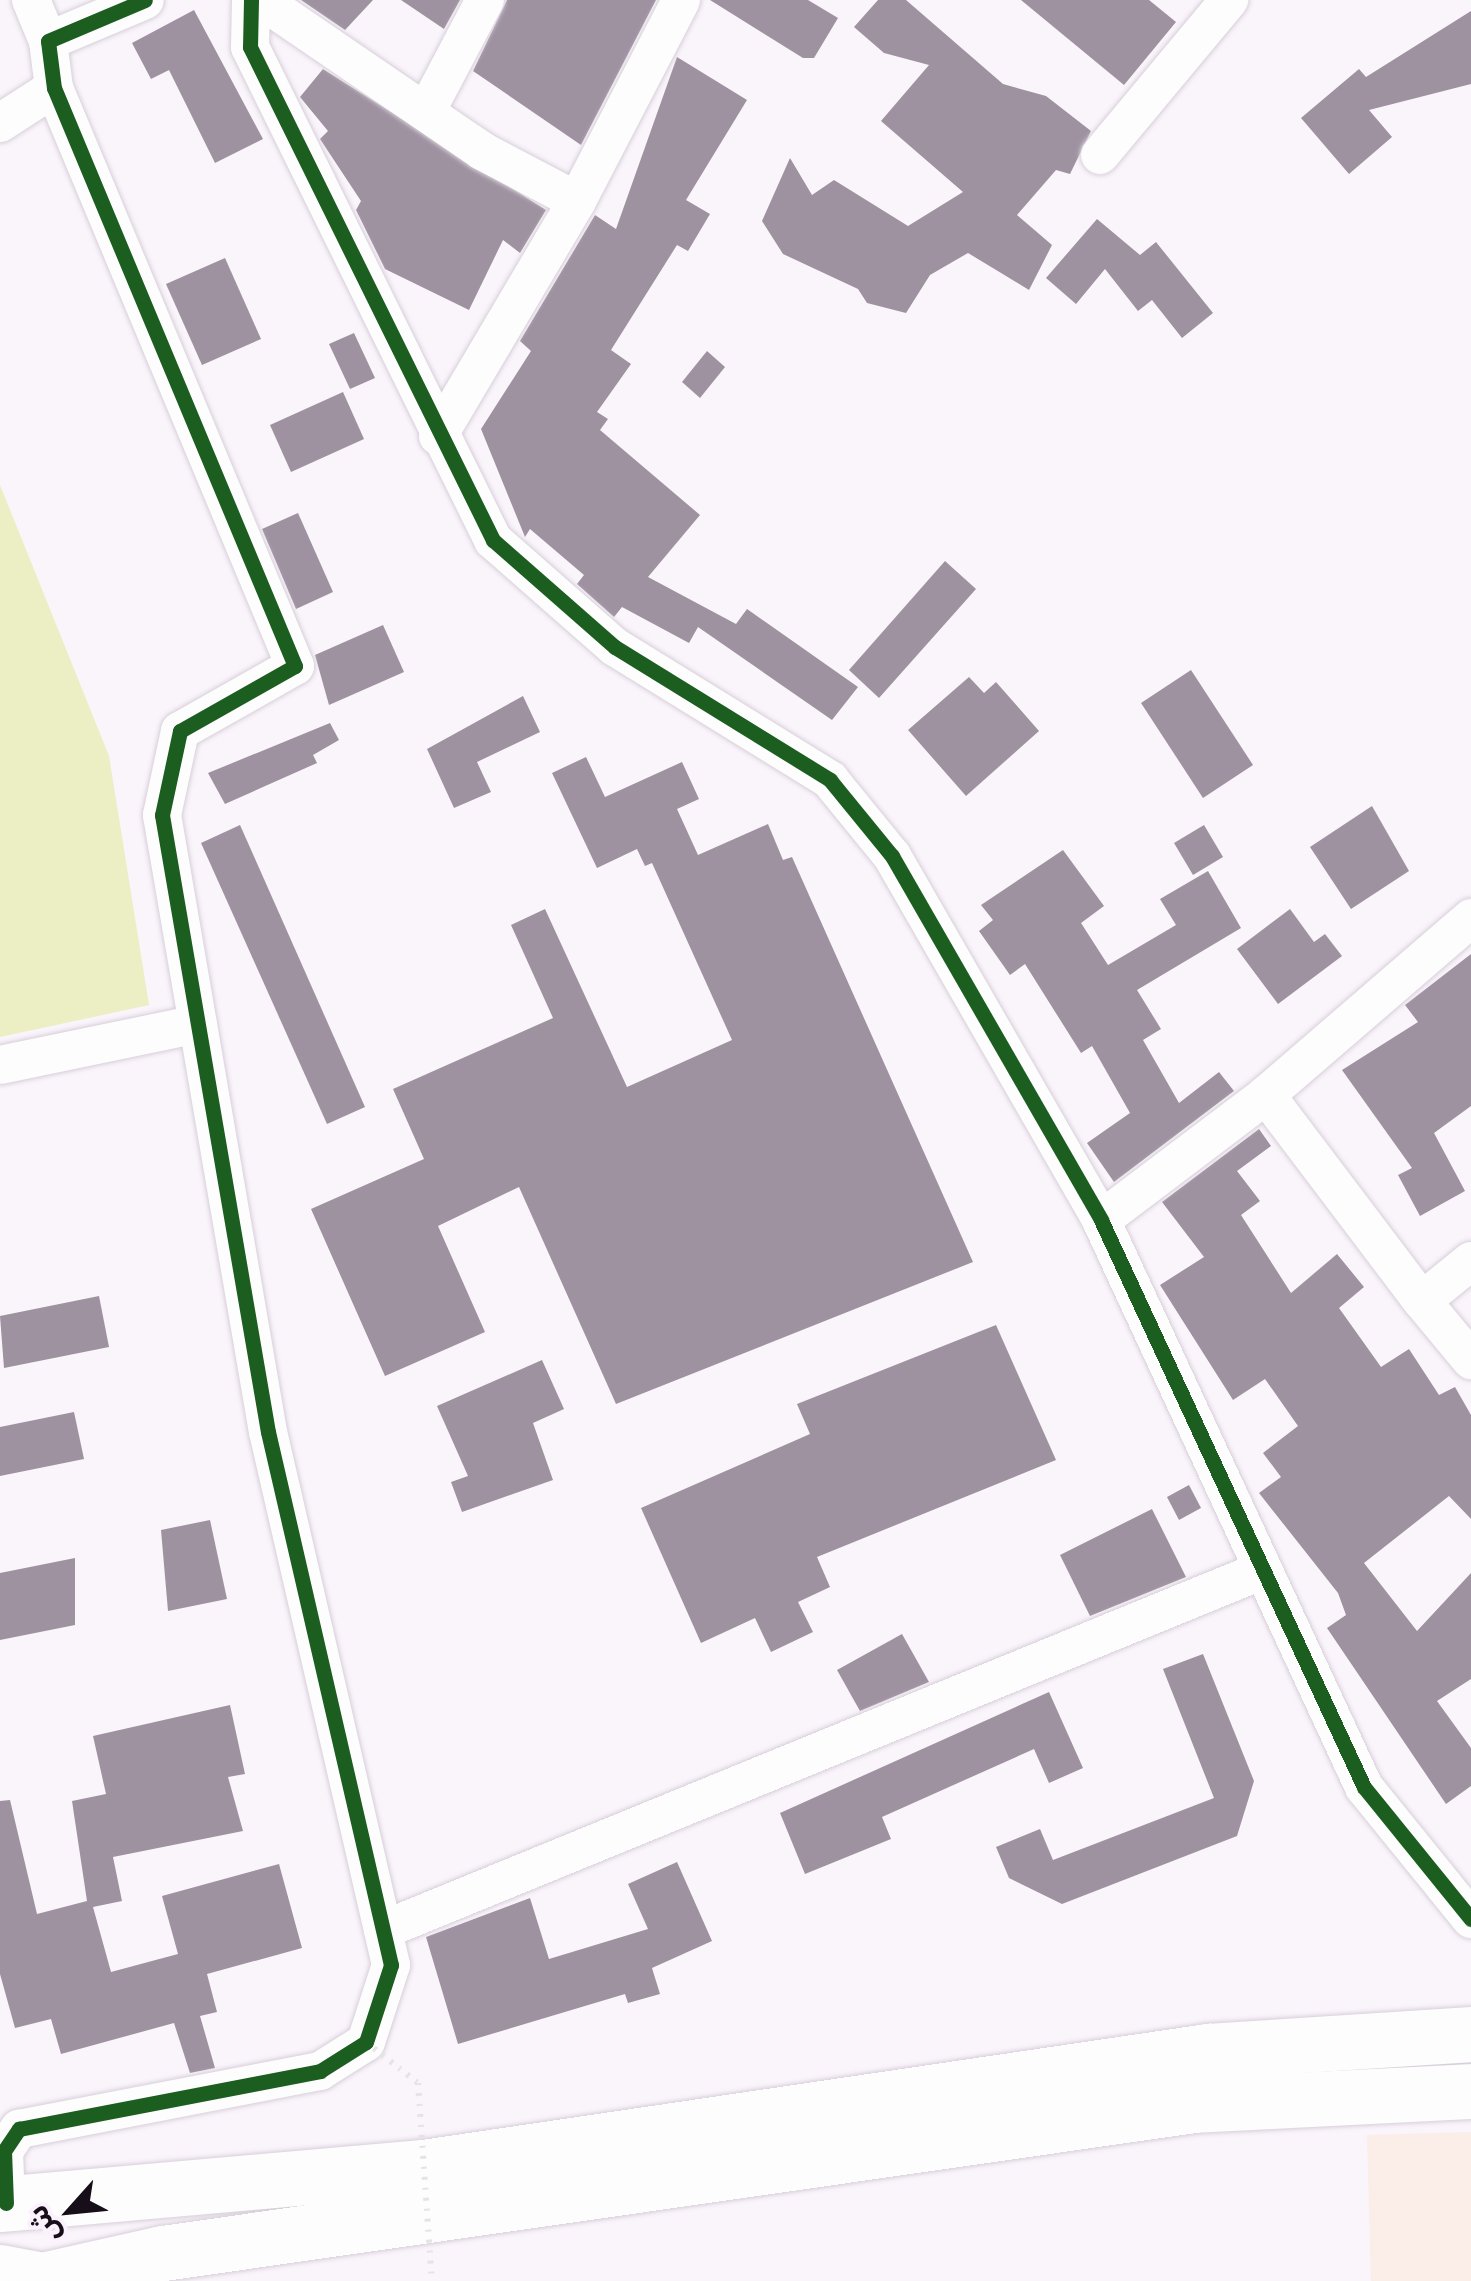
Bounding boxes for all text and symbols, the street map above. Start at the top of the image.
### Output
north arrow [20,2161,120,2261]
text: ش [20,2200,66,2249]

